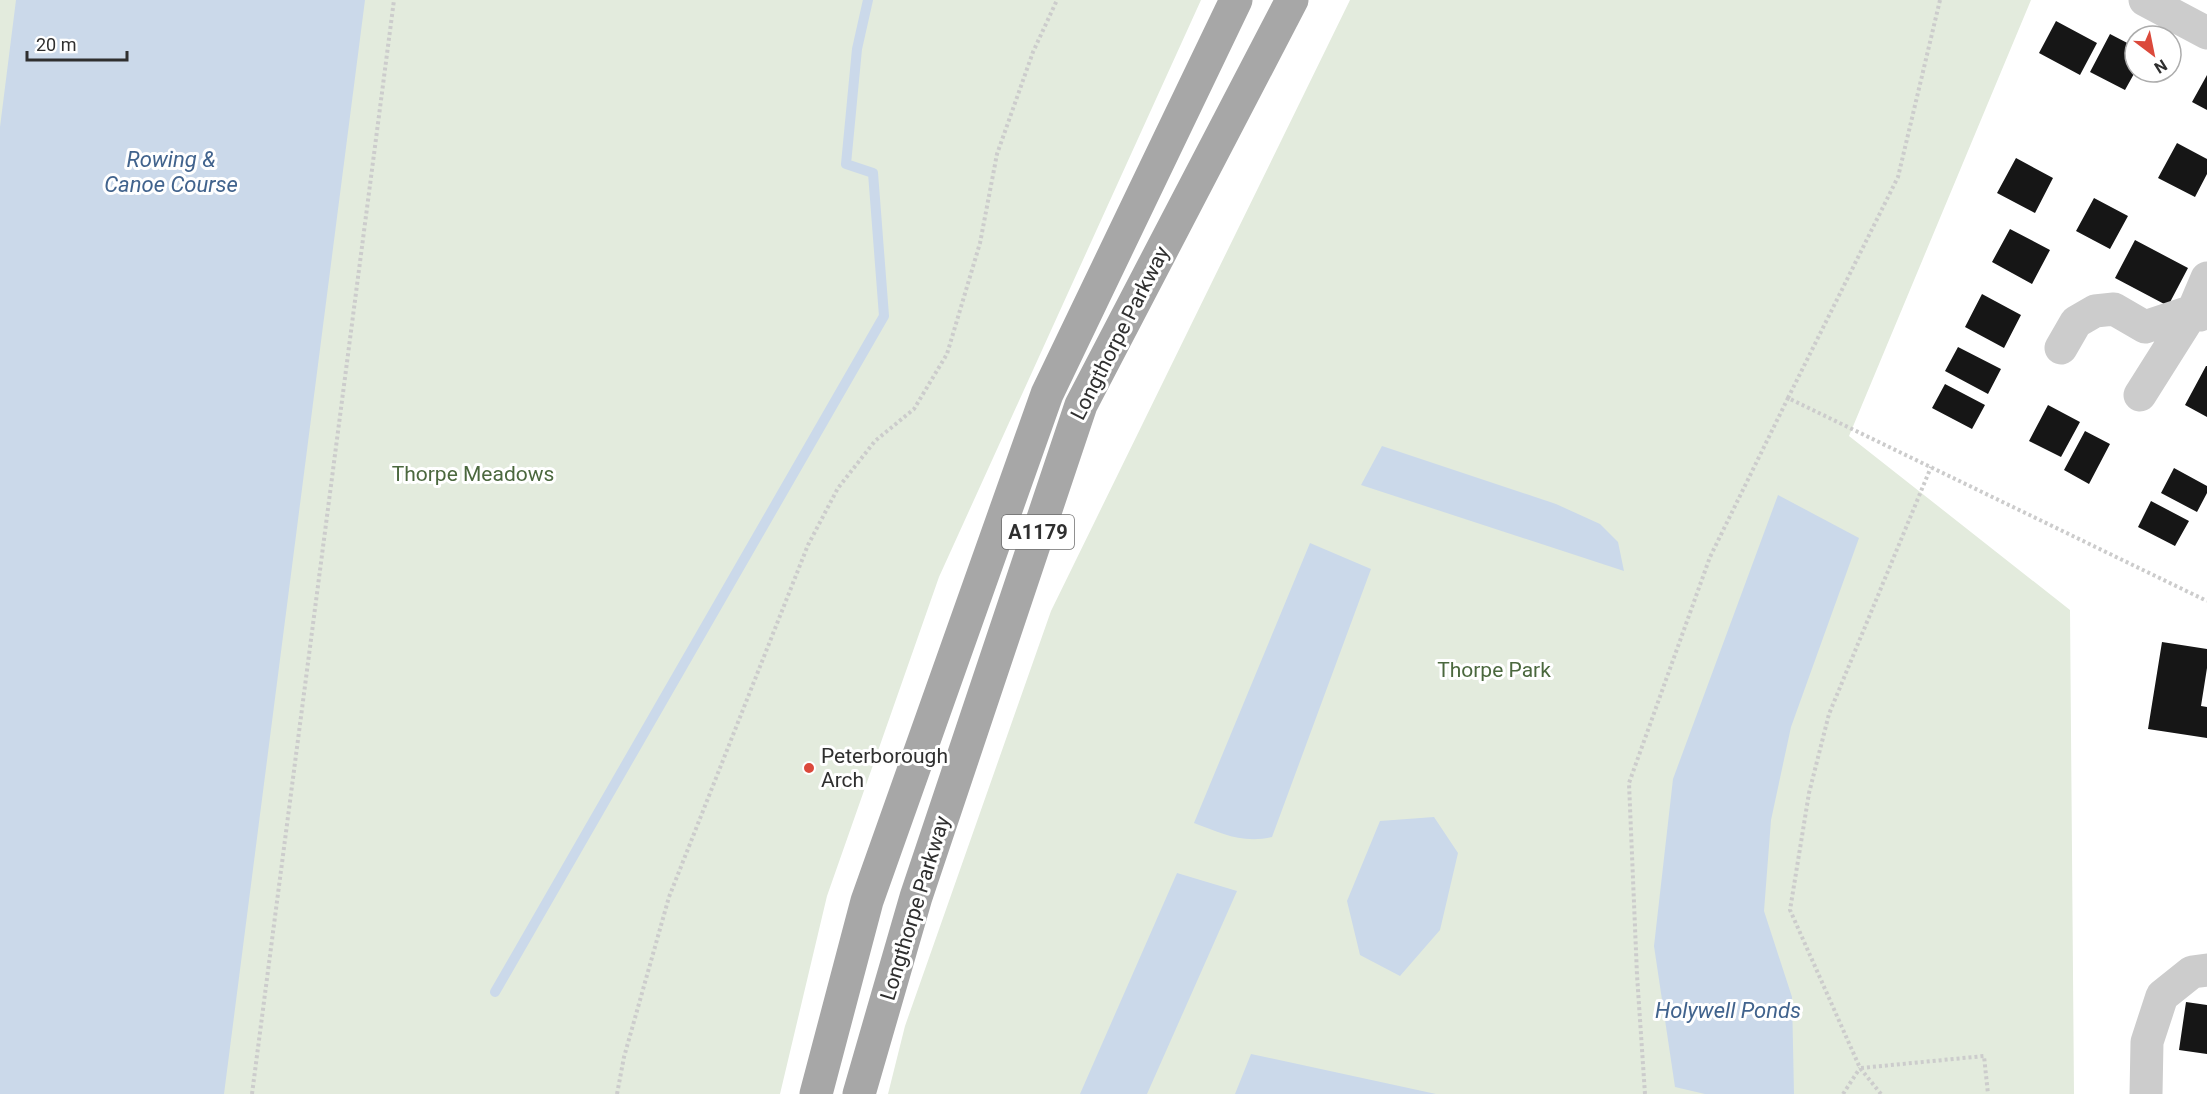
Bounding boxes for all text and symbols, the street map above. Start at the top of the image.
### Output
scale bar [27,24,128,62]
north arrow [2123,24,2183,84]
text: 20 m [36,34,76,55]
text: N [2151,55,2171,77]
water label: Rowing & Canoe Course [104,147,238,197]
street label: Longthorpe Parkway [1066,242,1174,424]
park label: Thorpe Meadows [392,462,554,486]
road number: A1179 [1002,515,1074,549]
park label: Thorpe Park [1437,658,1551,682]
place label: Peterborough Arch [821,744,948,792]
marker: Peterborough Arch [802,761,816,775]
street label: Longthorpe Parkway [876,813,955,1003]
water label: Holywell Ponds [1655,998,1801,1023]

